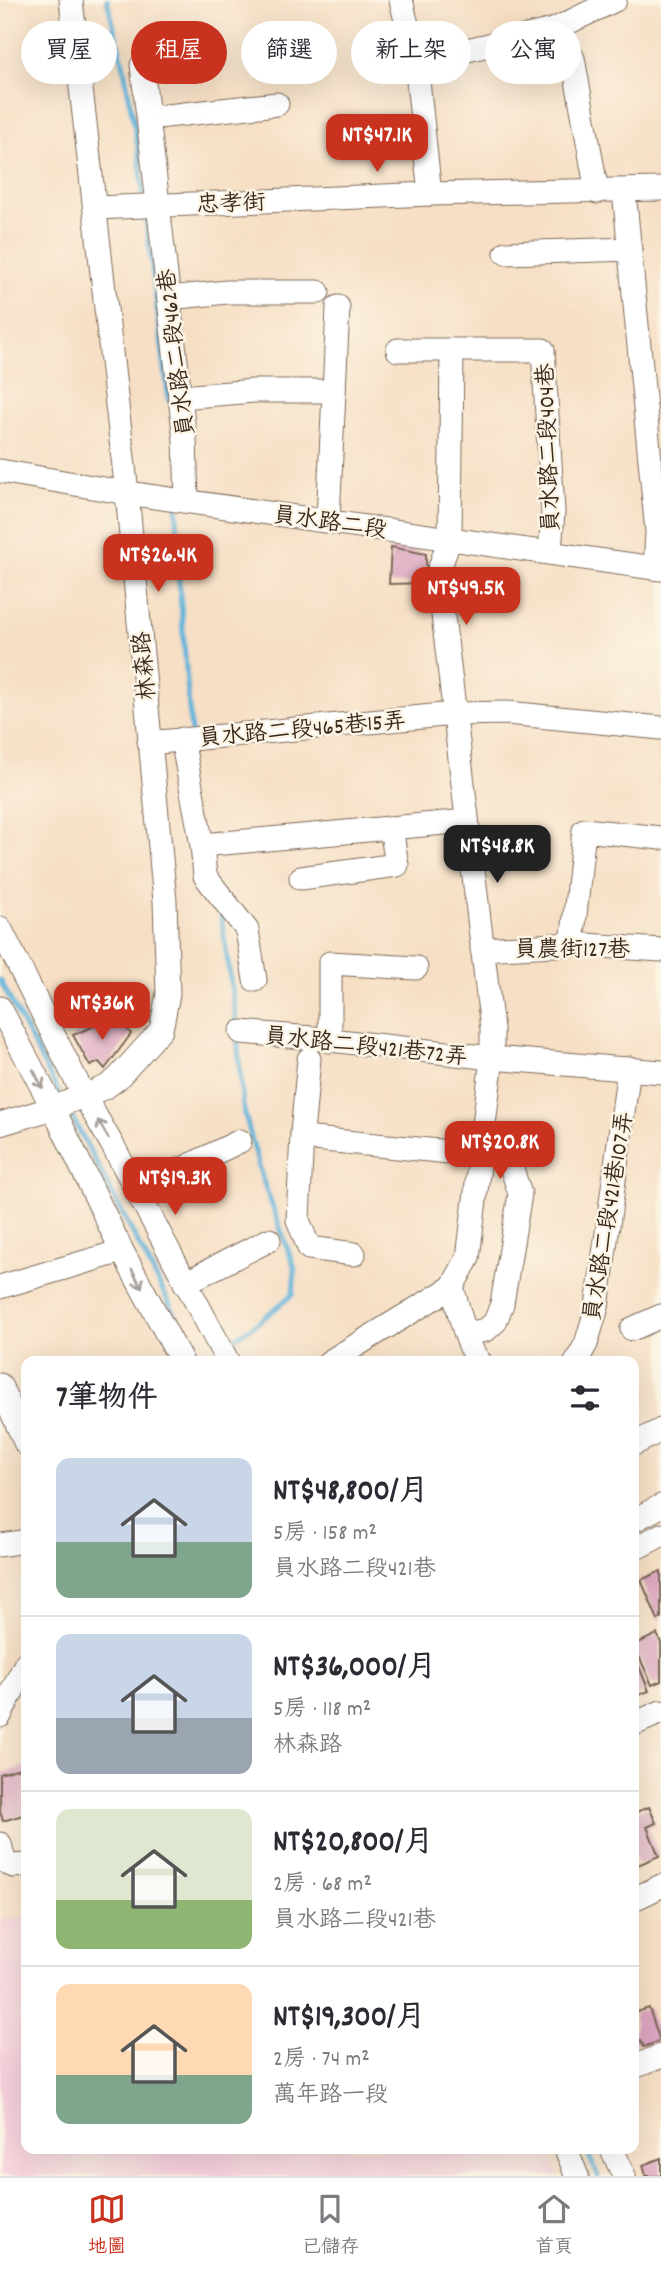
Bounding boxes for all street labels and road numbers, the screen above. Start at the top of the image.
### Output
street label: 忠孝街 [196,188,266,223]
street label: 員水路二段462巷 [152,266,205,438]
street label: 員水路二段404巷 [531,362,570,533]
street label: 員水路二段 [270,500,389,549]
street label: 林森路 [127,630,166,702]
street label: 員水路二段465巷15弄 [197,706,407,757]
street label: 員農街127巷 [514,935,631,968]
street label: 員水路二段421巷72弄 [262,1021,469,1076]
street label: 員水路二段421巷107弄 [578,1109,643,1324]

